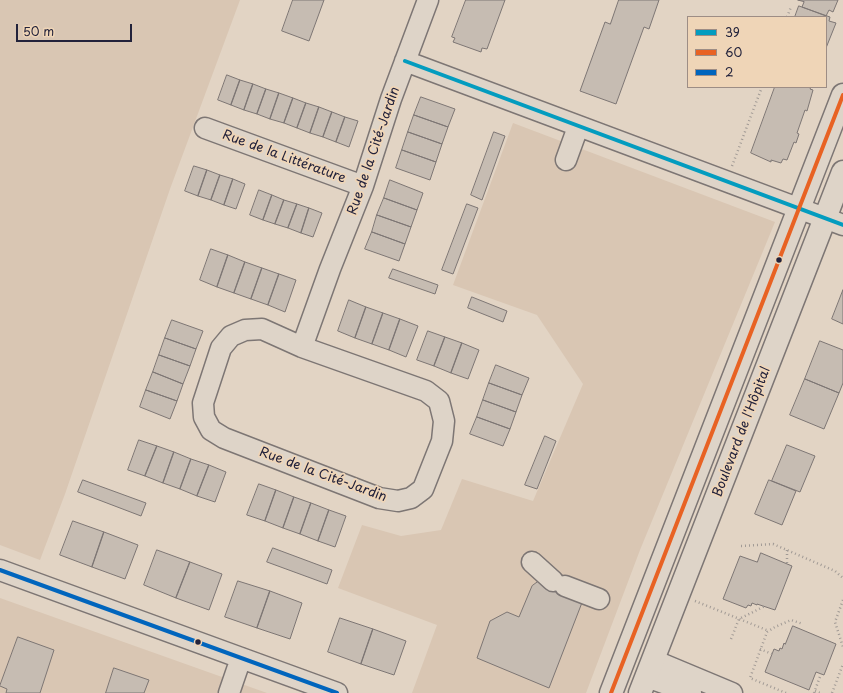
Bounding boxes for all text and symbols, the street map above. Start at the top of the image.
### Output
scale bar [18,16,134,42]
legend [687,16,827,88]
text: 50 m [23,22,54,40]
text: 39 [725,23,740,41]
text: 60 [725,43,742,61]
text: 2 [725,63,734,81]
street label: Rue de la Cité-Jardin [345,85,403,217]
street label: Rue de la Littérature [220,127,348,187]
unlabelled marker [774,255,784,265]
street label: Boulevard de l'Hôpital [710,365,774,499]
street label: Rue de la Cité-Jardin [257,445,389,505]
unlabelled marker [193,637,203,647]

